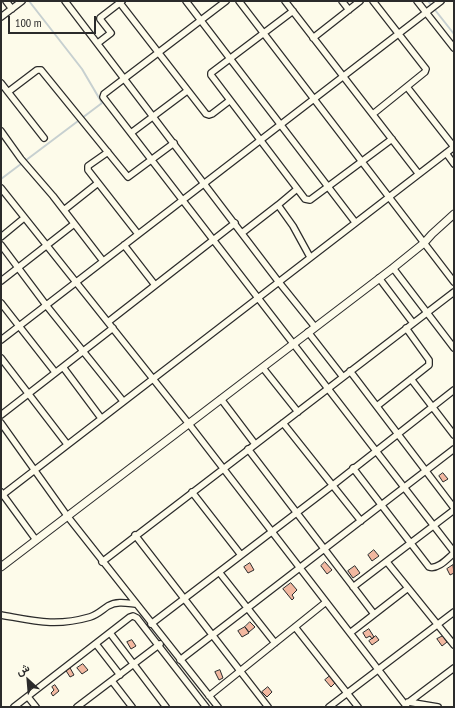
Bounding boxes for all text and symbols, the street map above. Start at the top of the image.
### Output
scale bar [10,8,98,34]
text: 100 m [15,15,42,30]
north arrow [8,660,48,700]
text: ش [14,660,32,678]

